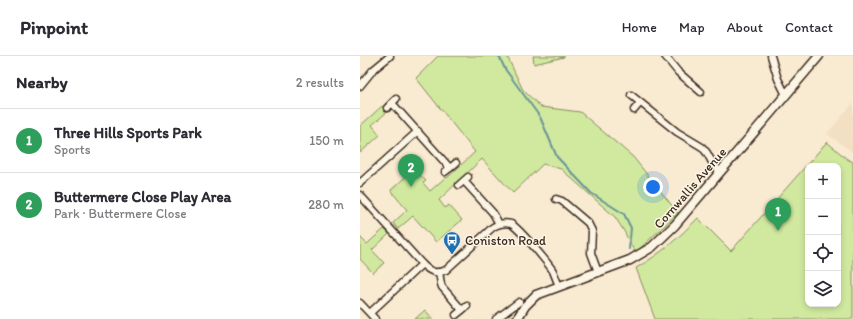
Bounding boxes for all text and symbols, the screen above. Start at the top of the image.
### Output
text: Pinpoint [20,16,88,39]
text: Home [622,19,657,36]
text: Map [679,19,705,36]
text: About [727,19,763,36]
text: Contact [785,19,833,36]
text: Nearby [16,72,68,92]
text: 2 results [296,75,344,90]
text: Three Hills Sports Park [54,124,202,142]
text: 1 [26,133,32,148]
text: 150 m [309,133,344,148]
text: Sports [54,142,90,157]
street label: Cornwallis Avenue [651,144,729,232]
pin: 2 [398,154,424,187]
map controls [805,163,841,307]
button: + [805,163,841,199]
your location [643,177,663,197]
text: Buttermere Close Play Area [54,188,231,206]
text: 2 [26,197,32,212]
text: 280 m [308,197,344,212]
pin: 1 [765,198,791,231]
button: − [805,199,841,235]
text: Park · Buttermere Close [54,206,186,221]
bus stop icon: Coniston Road [442,230,462,255]
place label: Coniston Road [465,233,546,248]
button: locate [805,235,841,271]
button: layers [805,271,841,307]

